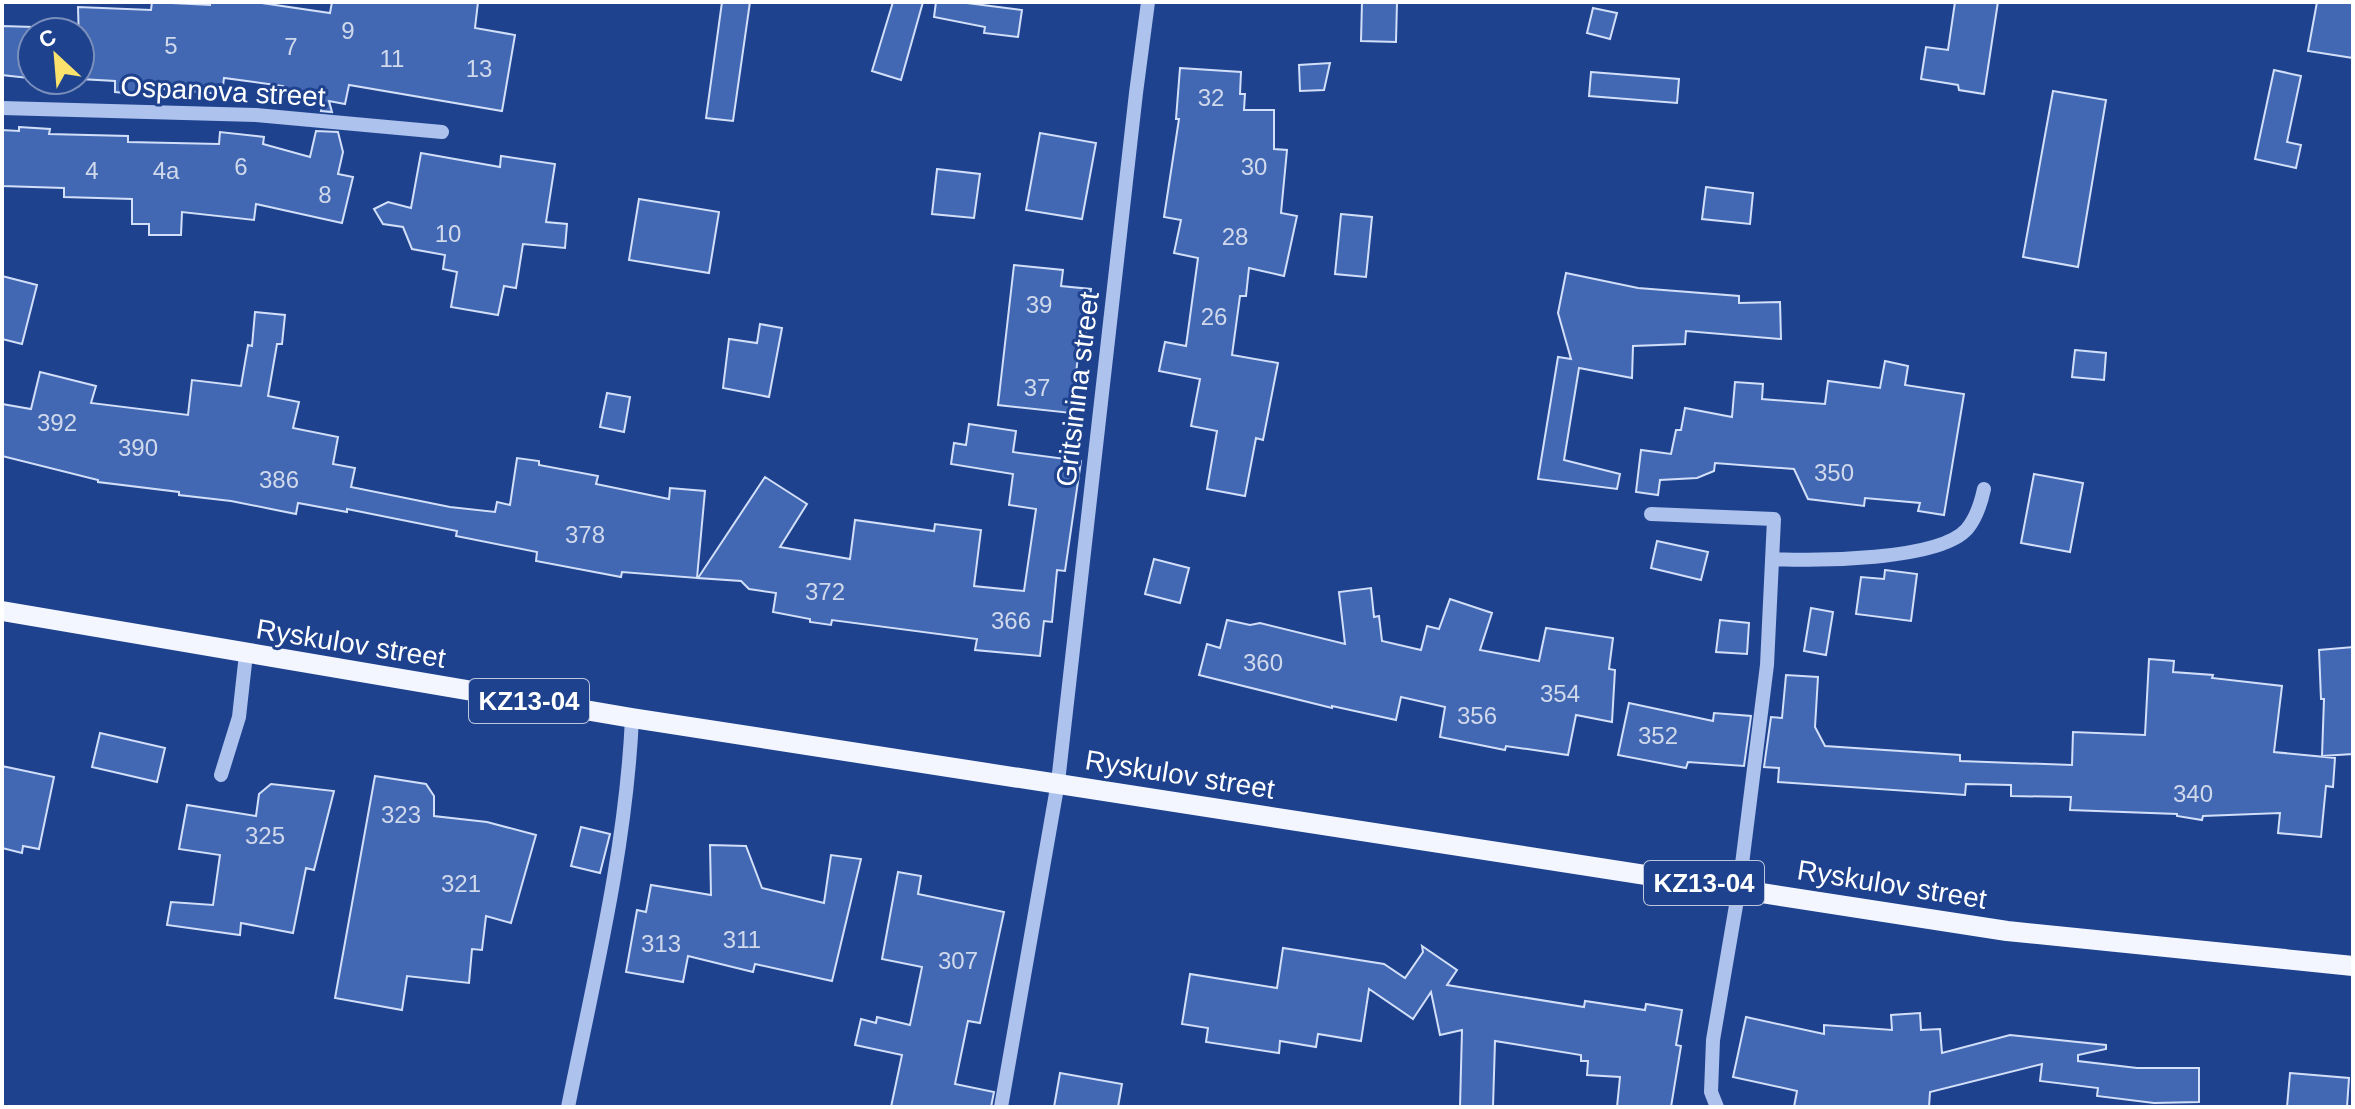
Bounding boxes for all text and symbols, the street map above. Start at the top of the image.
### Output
north arrow [16,16,96,96]
house number: 9 [341,17,355,44]
text: С [35,24,60,53]
house number: 5 [164,32,178,59]
house number: 7 [284,33,298,60]
house number: 11 [380,45,404,72]
house number: 13 [466,55,492,82]
street label: Ospanova street [120,71,327,112]
house number: 32 [1198,84,1224,111]
house number: 6 [234,153,248,180]
house number: 30 [1241,153,1267,180]
house number: 4 [85,157,99,184]
house number: 4а [153,157,180,184]
house number: 8 [318,181,332,208]
house number: 10 [435,220,461,247]
house number: 28 [1222,223,1248,250]
street label: Gritsinina street [1050,290,1105,488]
house number: 39 [1026,291,1052,318]
house number: 26 [1201,303,1227,330]
house number: 37 [1024,374,1050,401]
house number: 392 [37,409,77,436]
house number: 390 [118,434,158,461]
house number: 350 [1814,459,1854,486]
house number: 386 [259,466,299,493]
house number: 378 [565,521,605,548]
house number: 372 [805,578,845,605]
house number: 366 [991,607,1031,634]
street label: Ryskulov street [254,613,448,674]
house number: 360 [1243,649,1283,676]
road number: KZ13-04 [469,679,589,723]
house number: 354 [1540,680,1580,707]
house number: 356 [1457,702,1497,729]
house number: 352 [1638,722,1678,749]
street label: Ryskulov street [1083,744,1277,805]
house number: 340 [2173,780,2213,807]
house number: 323 [381,801,421,828]
house number: 325 [245,822,285,849]
street label: Ryskulov street [1795,854,1989,915]
road number: KZ13-04 [1644,861,1764,905]
house number: 321 [441,870,481,897]
house number: 311 [723,926,761,953]
house number: 313 [641,930,681,957]
house number: 307 [938,947,978,974]

